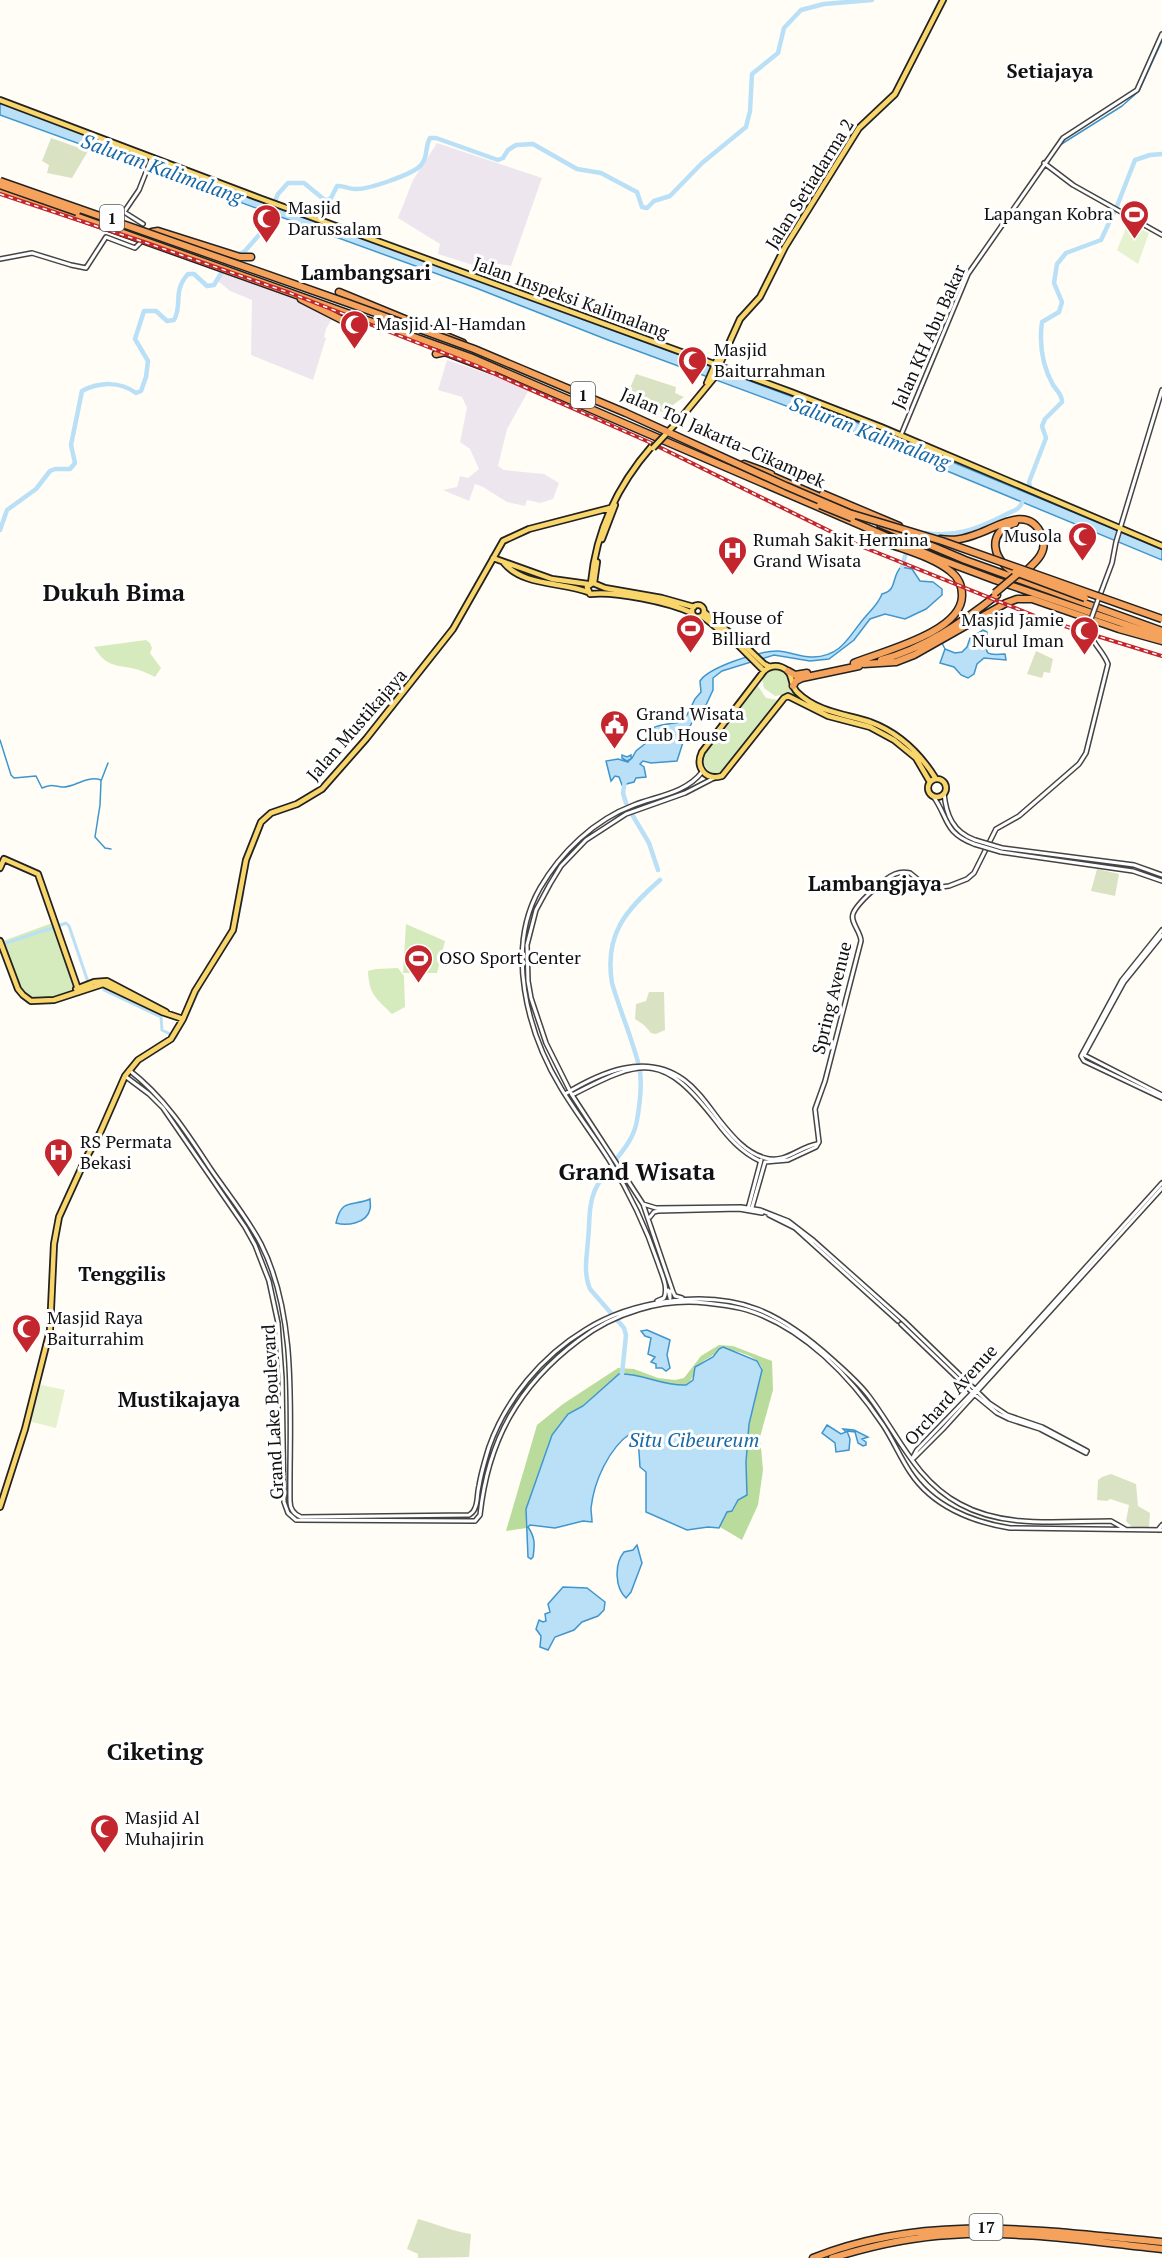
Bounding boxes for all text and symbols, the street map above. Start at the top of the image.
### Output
district label: Setiajaya [1007,57,1093,84]
street label: Jalan Setiadarma 2 [759,114,859,253]
water label: Saluran Kalimalang [78,127,248,211]
place label: Masjid Darussalam [288,195,382,240]
sports icon: Lapangan Kobra [1118,198,1150,240]
place label: Lapangan Kobra [984,201,1113,225]
mosque icon: Masjid Darussalam [251,202,283,244]
road number: 1 [100,205,124,231]
street label: Jalan Inspeksi Kalimalang [470,250,673,344]
district label: Lambangsari [301,258,431,286]
street label: Jalan KH Abu Bakar [885,260,971,413]
mosque icon: Masjid Al-Hamdan [339,308,371,350]
place label: Masjid Al-Hamdan [376,311,526,335]
place label: Masjid Baiturrahman [714,337,826,382]
mosque icon: Masjid Baiturrahman [677,344,709,386]
street label: Jalan Tol Jakarta–Cikampek [617,381,830,493]
road number: 1 [571,382,595,408]
water label: Saluran Kalimalang [786,390,955,476]
mosque icon: Musola [1067,520,1099,562]
place label: Musola [1004,523,1062,547]
place label: Rumah Sakit Hermina Grand Wisata [753,527,929,572]
hospital icon: Rumah Sakit Hermina Grand Wisata [716,534,748,576]
district label: Dukuh Bima [43,576,186,608]
place label: House of Billiard [712,605,785,650]
place label: Masjid Jamie Nurul Iman [961,607,1064,652]
sports icon: House of Billiard [675,612,707,654]
mosque icon: Masjid Jamie Nurul Iman [1069,614,1101,656]
street label: Jalan Mustikajaya [301,663,412,786]
place label: Grand Wisata Club House [636,701,744,746]
public building icon: Grand Wisata Club House [599,708,631,750]
district label: Lambangjaya [808,869,942,897]
street label: Spring Avenue [805,939,857,1057]
sports icon: OSO Sport Center [402,942,434,984]
place label: OSO Sport Center [439,945,581,969]
place label: RS Permata Bekasi [80,1129,172,1174]
hospital icon: RS Permata Bekasi [43,1136,75,1178]
district label: Grand Wisata [559,1155,716,1187]
district label: Tenggilis [78,1260,166,1287]
place label: Masjid Raya Baiturrahim [47,1305,144,1350]
mosque icon: Masjid Raya Baiturrahim [10,1312,42,1354]
street label: Grand Lake Boulevard [255,1324,289,1500]
street label: Orchard Avenue [898,1339,1002,1450]
district label: Mustikajaya [118,1385,241,1413]
water label: Situ Cibeureum [629,1426,759,1453]
district label: Ciketing [107,1735,204,1767]
place label: Masjid Al Muhajirin [125,1805,205,1850]
mosque icon: Masjid Al Muhajirin [88,1812,120,1854]
road number: 17 [970,2214,1002,2240]

